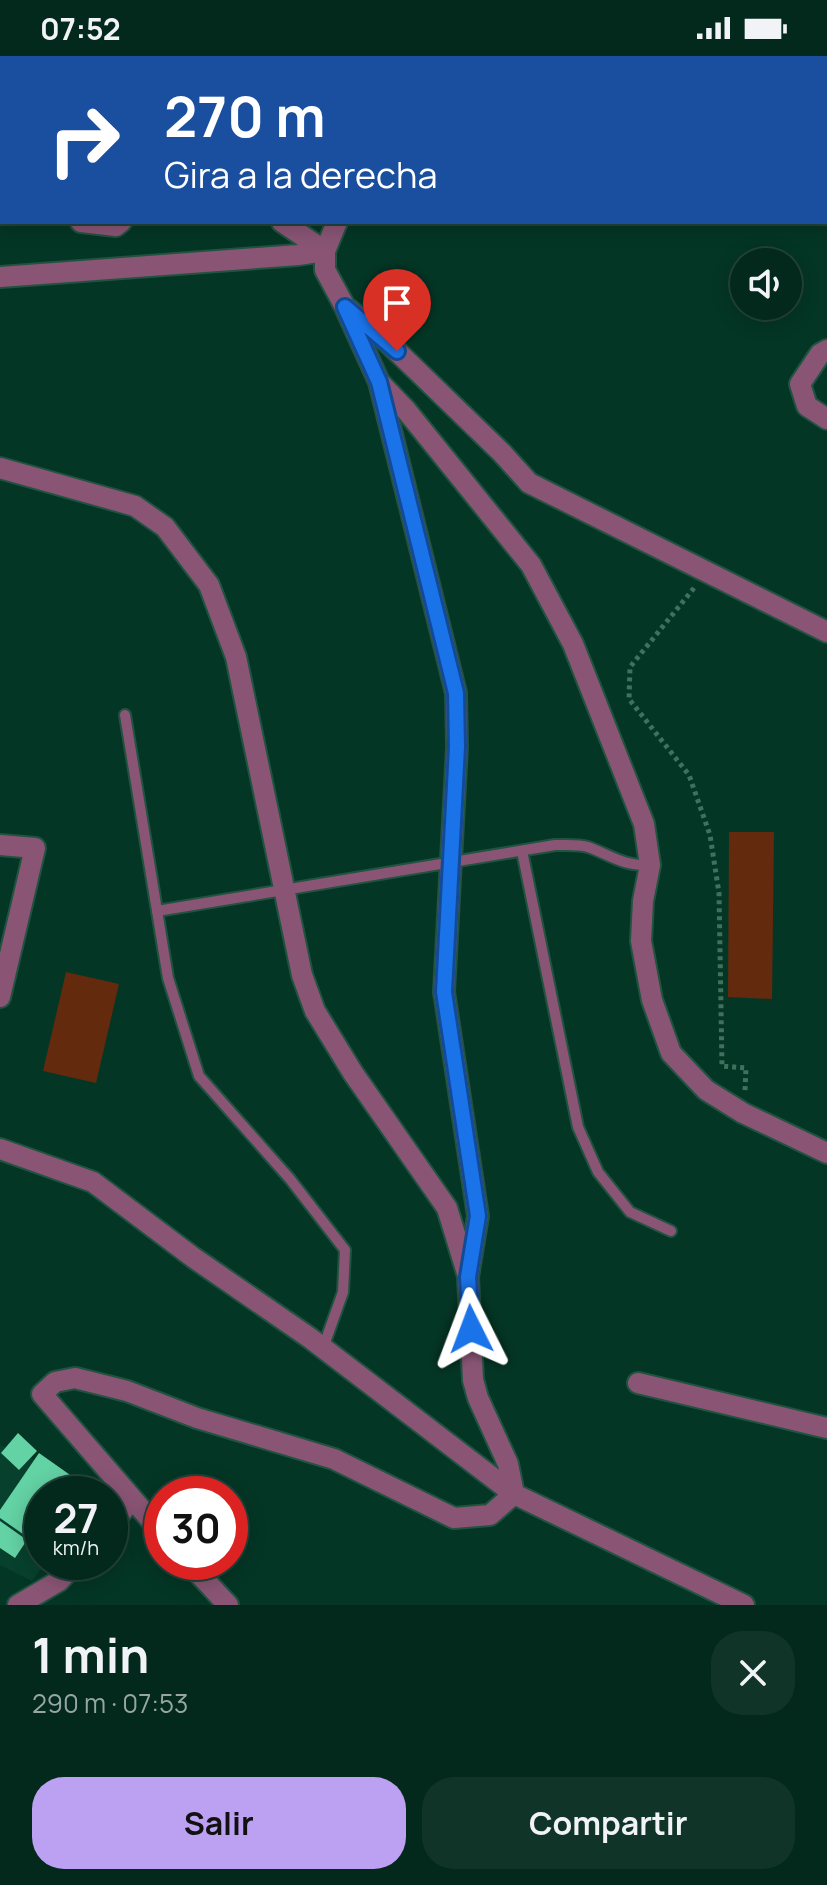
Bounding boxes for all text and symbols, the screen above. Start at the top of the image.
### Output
text: 07:52 [40,8,121,49]
text: 270 m [164,77,326,154]
icon: right [32,88,136,192]
text: Gira a la derecha [164,150,437,199]
map controls [730,248,802,320]
button: sound [730,248,802,320]
pin [363,269,431,351]
icon: arrive [375,281,419,325]
position arrow [429,1287,513,1371]
speed limit sign: 30 [144,1476,248,1580]
text: 27 [53,1490,99,1545]
text: km/h [53,1534,99,1561]
text: 1 min [32,1622,149,1687]
button: close [711,1631,795,1715]
text: 290 m · 07:53 [32,1685,188,1721]
button: Salir [32,1777,406,1869]
button: Compartir [422,1777,795,1869]

